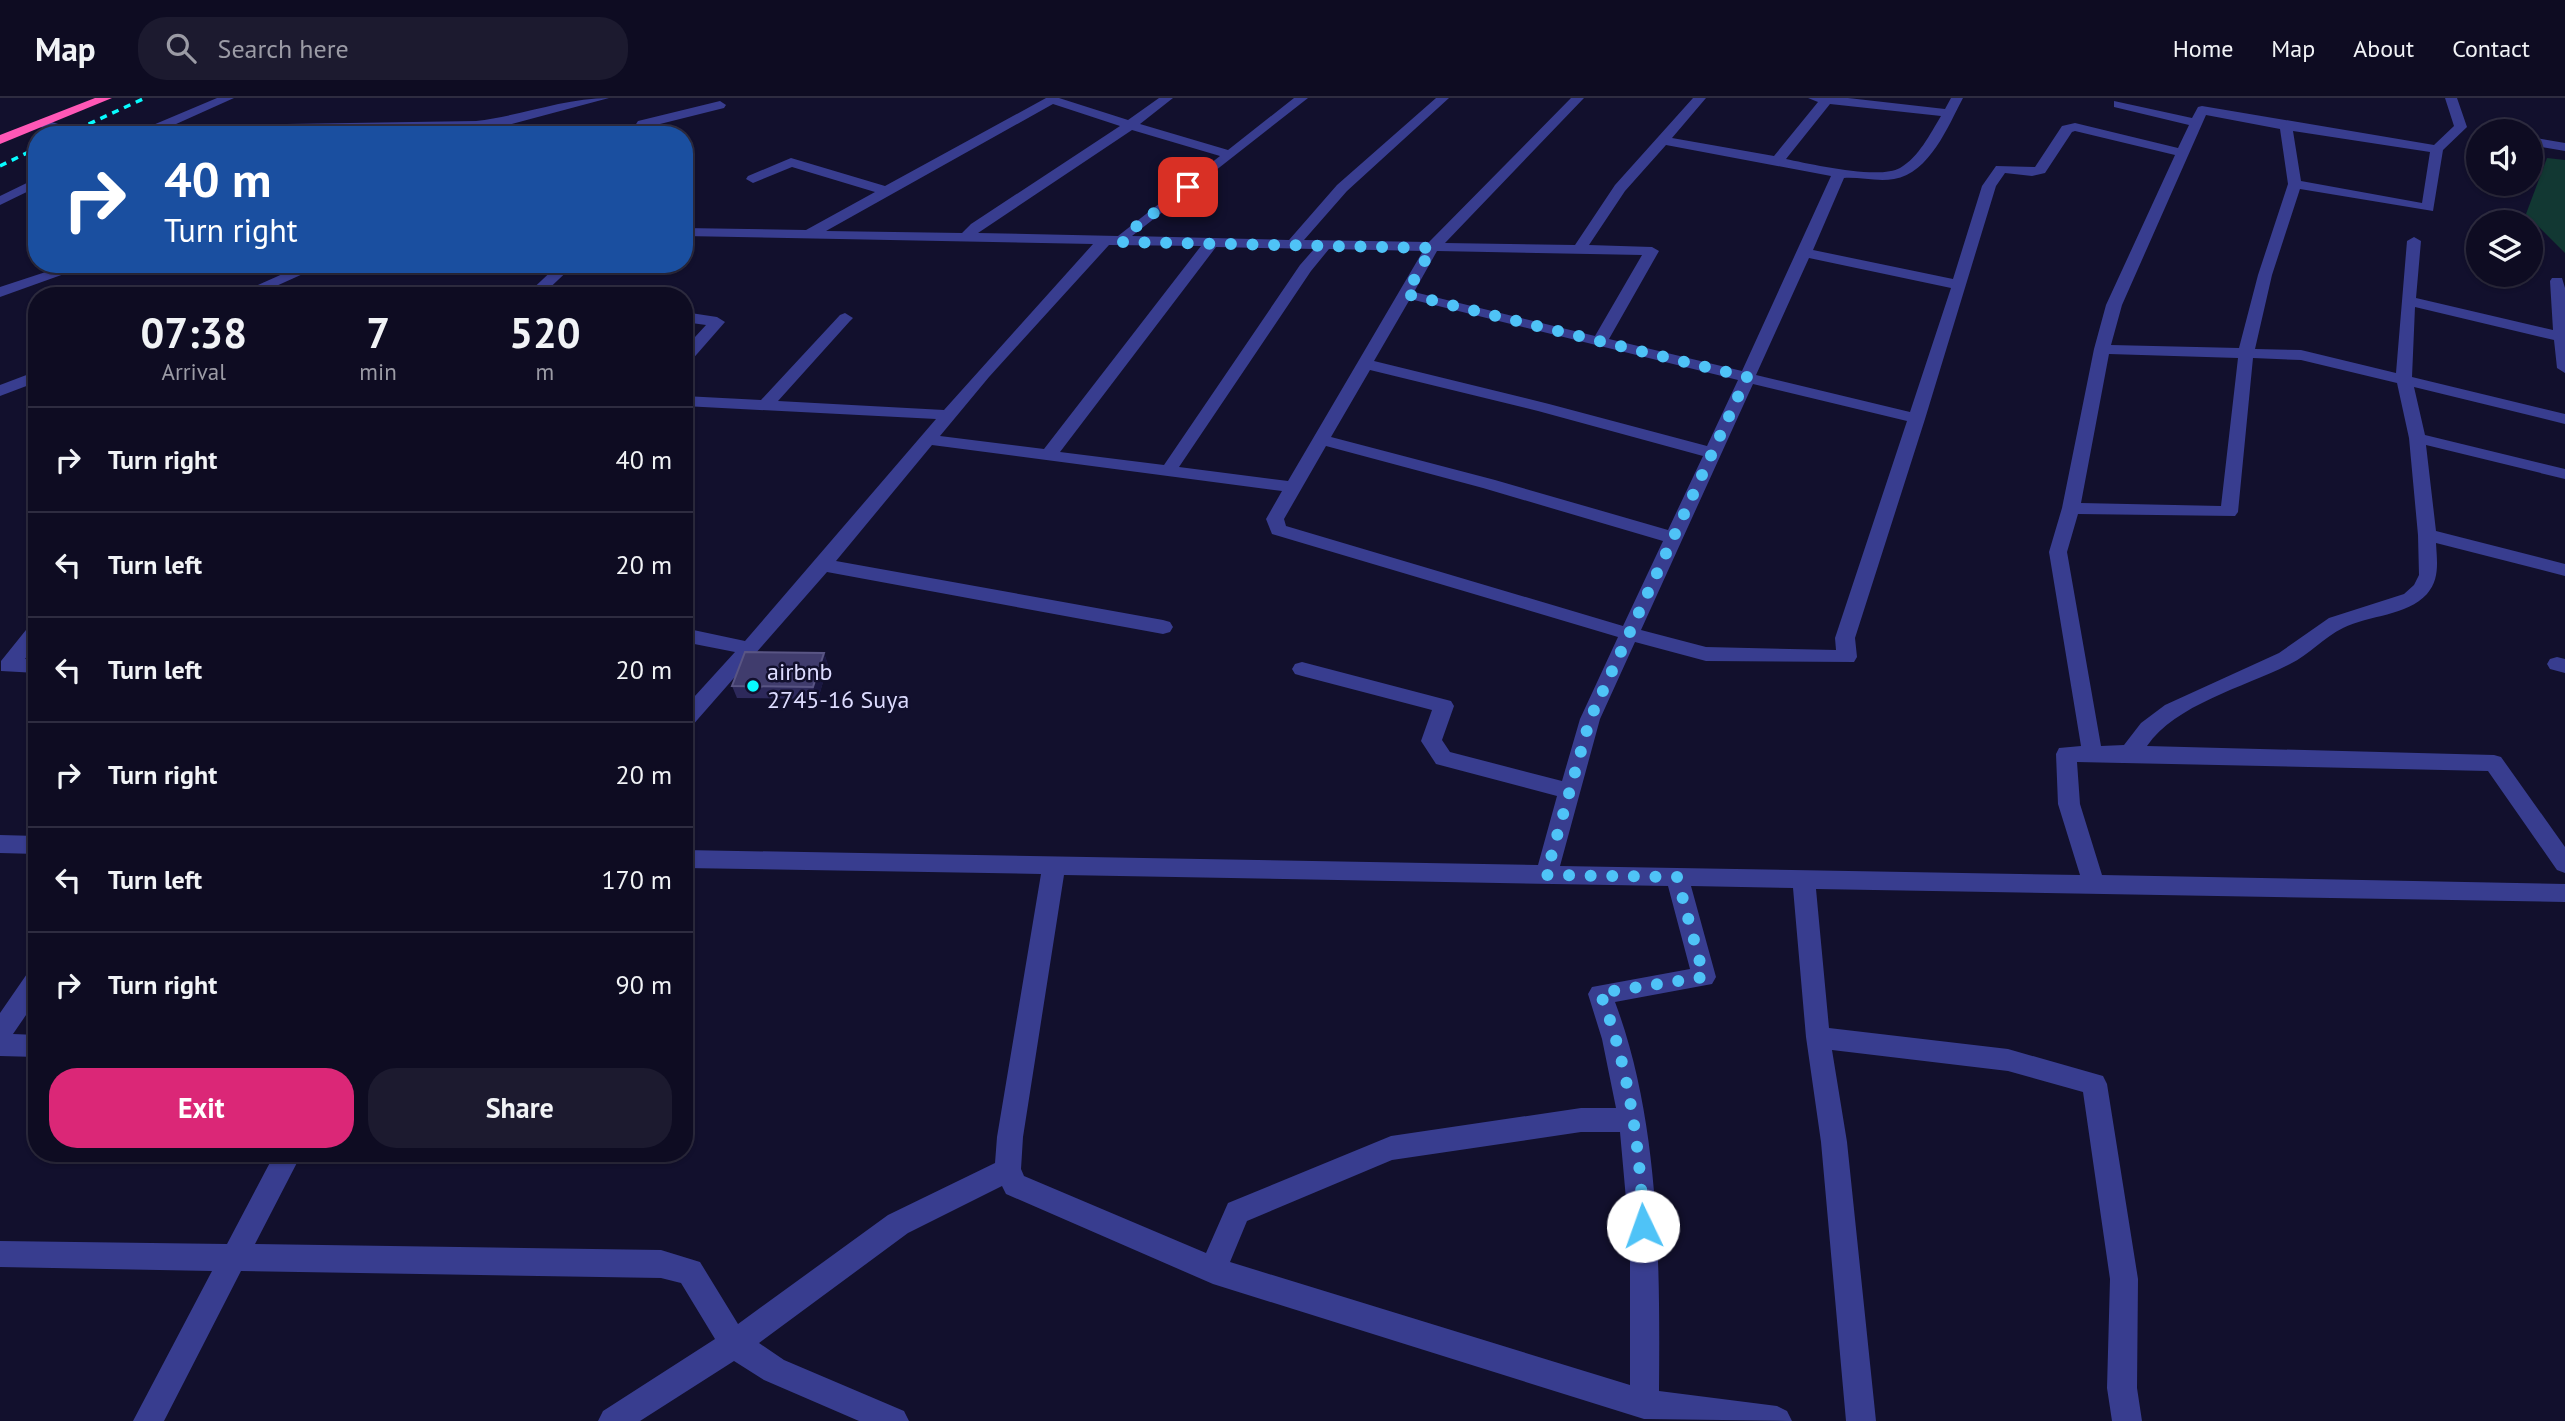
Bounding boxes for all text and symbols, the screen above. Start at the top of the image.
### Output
search box [138,17,628,80]
text: Map [35,27,96,70]
icon: search [162,29,200,67]
text: Search here [218,32,349,65]
text: Home [2173,33,2233,64]
text: Map [2271,33,2315,64]
text: About [2353,33,2414,64]
text: Contact [2452,33,2530,64]
map controls [2466,119,2543,287]
button: sound [2466,119,2543,196]
text: 40 m [164,147,271,211]
icon: right [49,154,140,245]
pin [1158,157,1218,217]
icon: arrive [1169,168,1207,206]
text: Turn right [164,209,298,251]
button: layers [2466,210,2543,287]
text: 07:38 [140,305,247,360]
text: 7 [366,305,390,360]
text: 520 [509,305,581,360]
text: Arrival [161,357,226,386]
text: min [359,357,397,386]
text: m [536,357,554,386]
icon: right [49,441,87,479]
text: Turn right [108,443,217,476]
text: 40 m [616,443,672,476]
icon: left [49,546,87,584]
text: Turn left [108,548,202,581]
text: 20 m [616,548,672,581]
icon: left [49,651,87,689]
text: Turn left [108,653,202,686]
text: 20 m [616,653,672,686]
place label: airbnb 2745-16 Suya [767,656,909,715]
marker: airbnb 2745-16 Suya [745,678,761,694]
icon: right [49,756,87,794]
text: Turn right [108,758,217,791]
text: 20 m [616,758,672,791]
icon: left [49,861,87,899]
text: Turn left [108,863,202,896]
text: 170 m [601,863,672,896]
icon: right [49,966,87,1004]
text: Turn right [108,968,217,1001]
text: 90 m [616,968,672,1001]
button: Exit [49,1068,354,1148]
button: Share [368,1068,672,1148]
position arrow [1606,1189,1680,1263]

